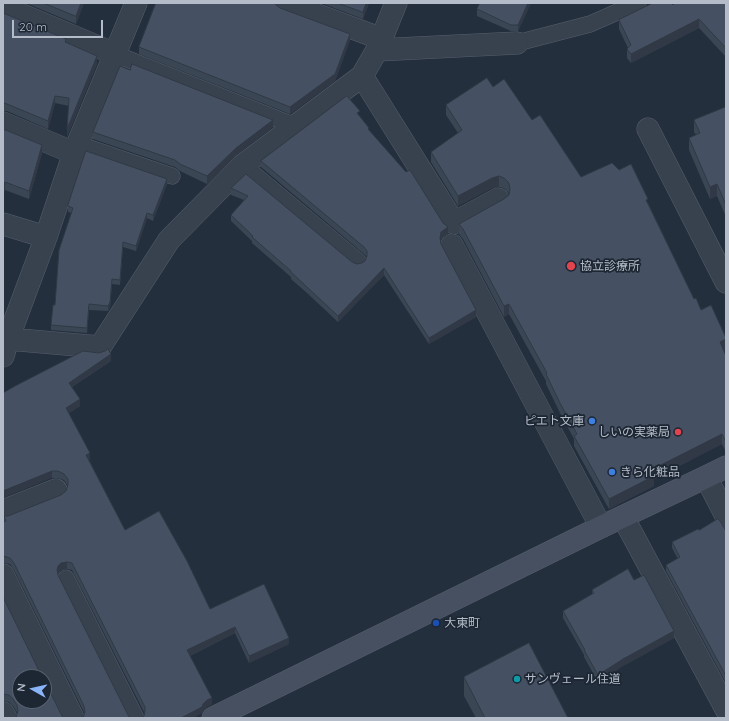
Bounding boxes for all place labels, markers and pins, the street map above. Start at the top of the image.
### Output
place label: 協立診療所 [580,259,640,273]
marker: 協立診療所 [565,260,577,272]
place label: ピエト文庫 [524,414,584,428]
marker: ピエト文庫 [587,416,597,426]
place label: しいの実薬局 [598,425,670,439]
marker: しいの実薬局 [673,427,683,437]
place label: きら化粧品 [620,465,680,479]
marker: きら化粧品 [607,467,617,477]
place label: 大東町 [444,616,480,630]
marker: 大東町 [431,618,441,628]
place label: サンヴェール住道 [525,672,621,686]
marker: サンヴェール住道 [512,674,522,684]

